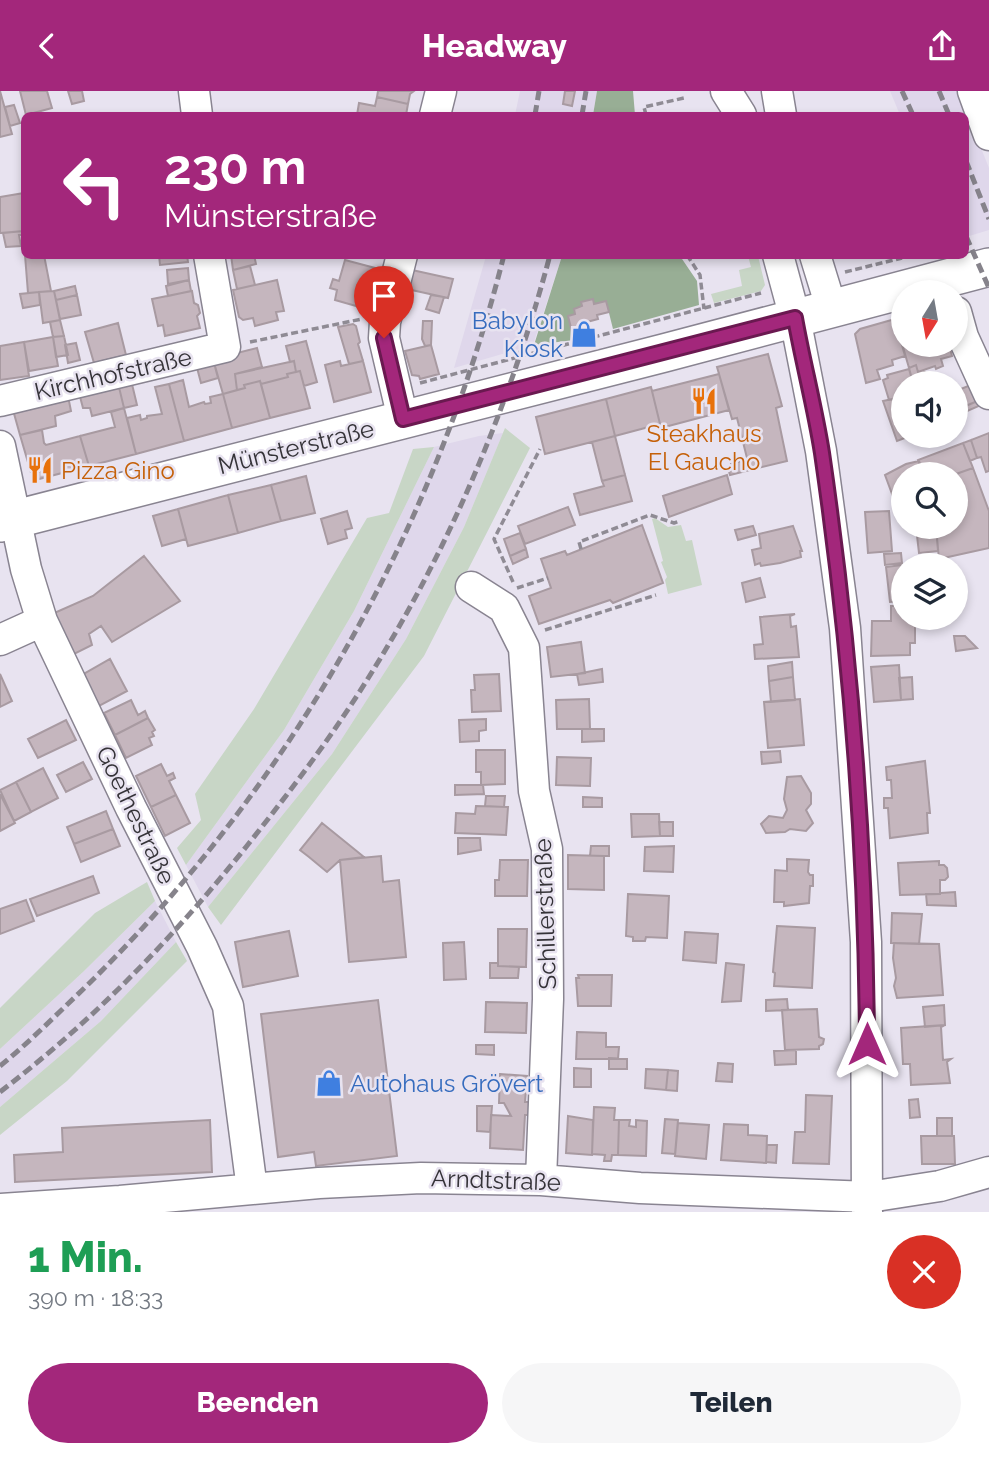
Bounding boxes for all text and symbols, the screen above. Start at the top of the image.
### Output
icon: back [28,27,66,65]
text: Headway [422,27,567,64]
icon: share [923,27,961,65]
text: 230 m [164,138,306,195]
icon: left [49,140,140,231]
text: Münsterstraße [164,197,377,234]
pin [354,266,414,338]
icon: arrive [365,277,403,315]
north arrow [891,280,968,357]
map controls [891,280,968,630]
place label: Babylon Kiosk [472,306,563,363]
shop icon: Babylon Kiosk [569,319,599,349]
street label: Kirchhofstraße [32,342,194,406]
button: sound [891,371,968,448]
restaurant icon: Steakhaus El Gaucho [689,386,719,416]
street label: Münsterstraße [215,414,377,480]
place label: Steakhaus El Gaucho [647,419,762,476]
restaurant icon: Pizza Gino [25,455,55,485]
place label: Pizza Gino [61,456,175,485]
button: search [891,462,968,539]
button: layers [891,553,968,630]
street label: Goethestraße [90,741,182,889]
street label: Schillerstraße [528,838,562,990]
position arrow [830,1007,904,1081]
shop icon: Autohaus Grövert [314,1068,344,1098]
place label: Autohaus Grövert [350,1069,543,1098]
street label: Arndtstraße [431,1163,561,1197]
text: 1 Min. [28,1233,143,1282]
button: close [887,1235,961,1309]
text: 390 m · 18:33 [28,1284,163,1311]
button: Beenden [28,1363,488,1443]
button: Teilen [502,1363,961,1443]

